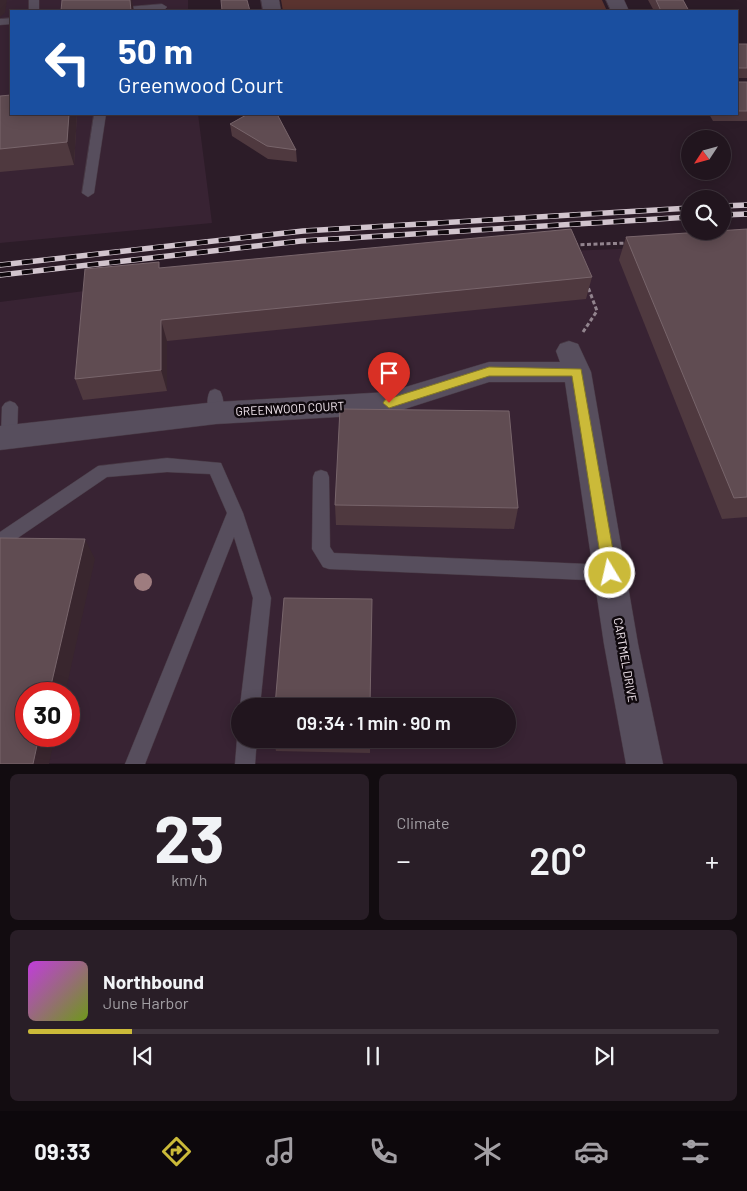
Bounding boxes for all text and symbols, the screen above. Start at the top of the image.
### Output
text: 50 m [118,29,193,71]
icon: left [35,30,100,95]
text: Greenwood Court [118,71,284,97]
north arrow [681,130,731,180]
map controls [681,130,731,240]
button: search [681,190,731,240]
pin [368,352,410,403]
icon: arrive [375,359,403,387]
street label: GREENWOOD COURT [235,398,345,418]
position arrow [583,546,635,598]
street label: CARTMEL DRIVE [612,616,640,703]
speed limit sign: 30 [15,682,80,747]
text: 09:34 · 1 min · 90 m [296,711,451,734]
text: 23 [154,798,225,876]
text: Climate [397,813,449,832]
text: 20° [529,837,586,883]
text: − [397,843,411,877]
text: + [705,843,719,877]
text: km/h [171,870,207,889]
text: Northbound [103,970,204,993]
text: June Harbor [103,993,189,1012]
icon: previous [129,1042,157,1070]
icon: pause [359,1042,387,1070]
icon: next [590,1042,618,1070]
icon: directions [159,1134,194,1169]
icon: music [263,1134,298,1169]
icon: phone [366,1134,401,1169]
icon: climate [470,1134,505,1169]
icon: car [574,1134,609,1169]
icon: filters [678,1134,713,1169]
text: 09:33 [34,1138,90,1164]

